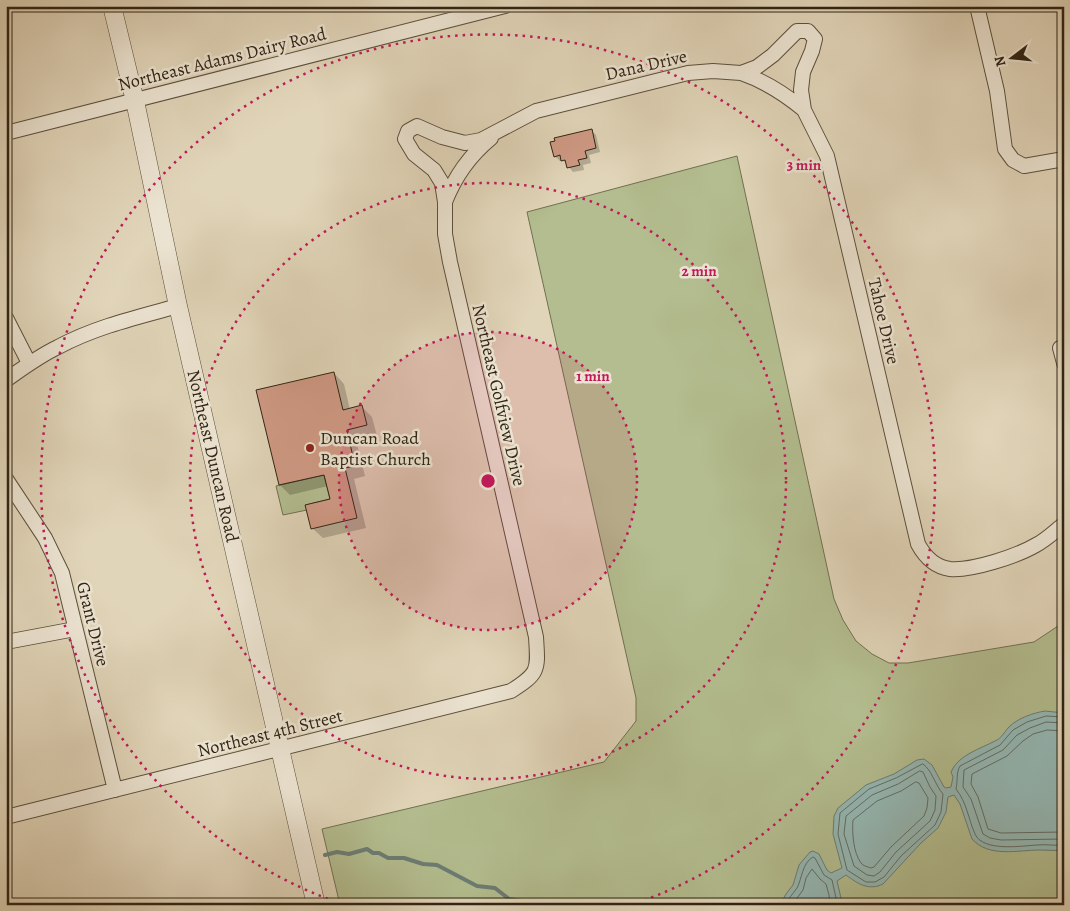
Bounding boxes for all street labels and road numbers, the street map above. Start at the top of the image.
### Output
street label: Northeast Adams Dairy Road [115,21,329,96]
street label: Dana Drive [603,44,689,86]
street label: Tahoe Drive [862,275,906,367]
street label: Northeast Golfview Drive [466,302,532,488]
street label: Northeast Duncan Road [181,367,245,545]
street label: Grant Drive [71,579,115,669]
street label: Northeast 4th Street [195,703,345,763]

